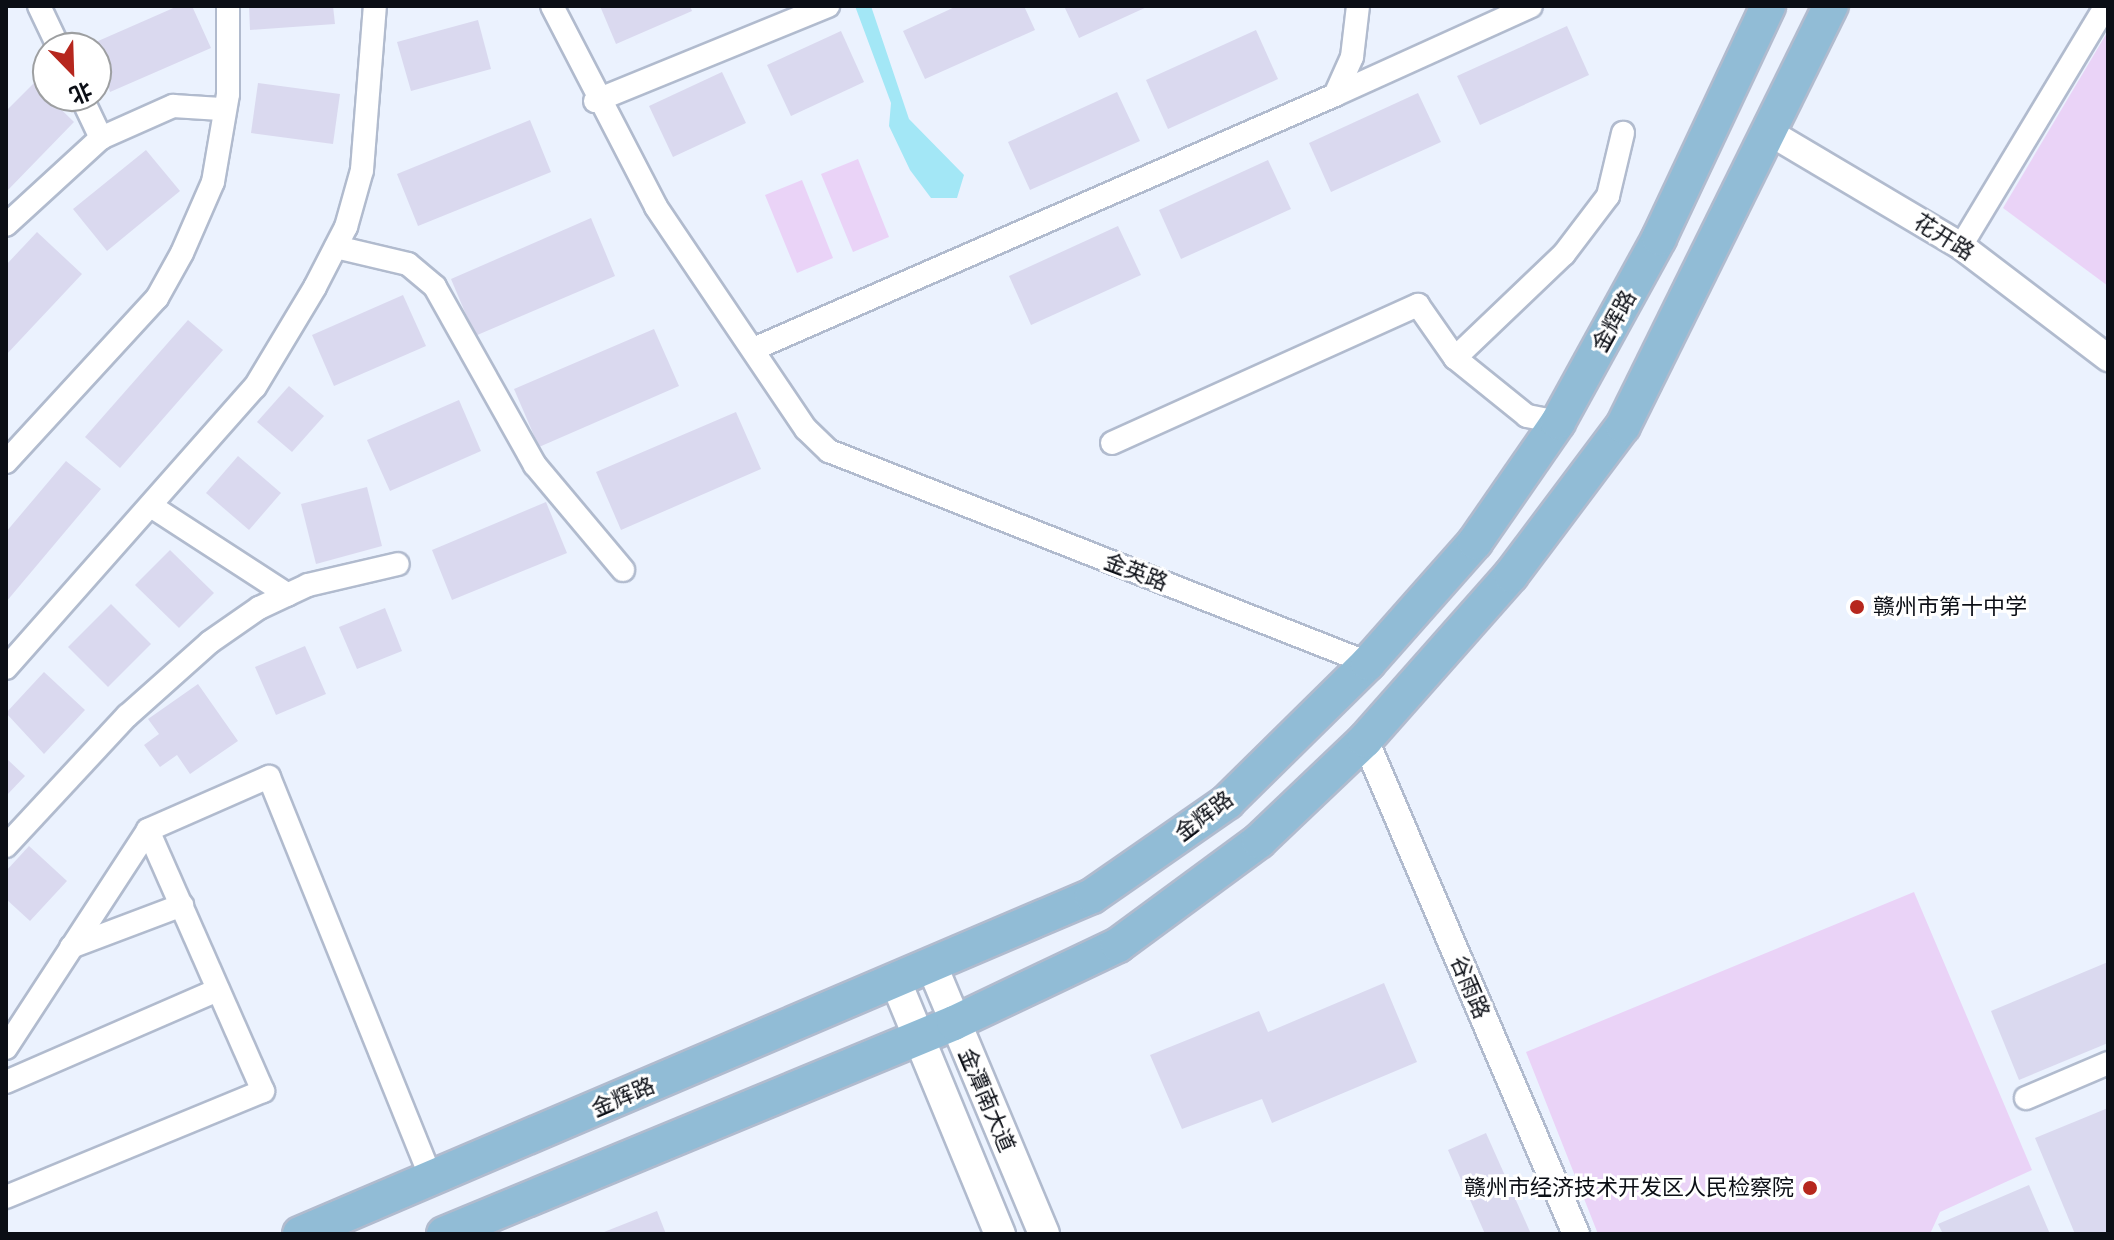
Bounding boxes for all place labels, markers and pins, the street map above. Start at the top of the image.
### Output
place label: 赣州市第十中学 [1873,594,2027,620]
marker: 赣州市第十中学 [1848,598,1866,616]
place label: 赣州市经济技术开发区人民检察院 [1464,1175,1794,1201]
marker: 赣州市经济技术开发区人民检察院 [1801,1179,1819,1197]

